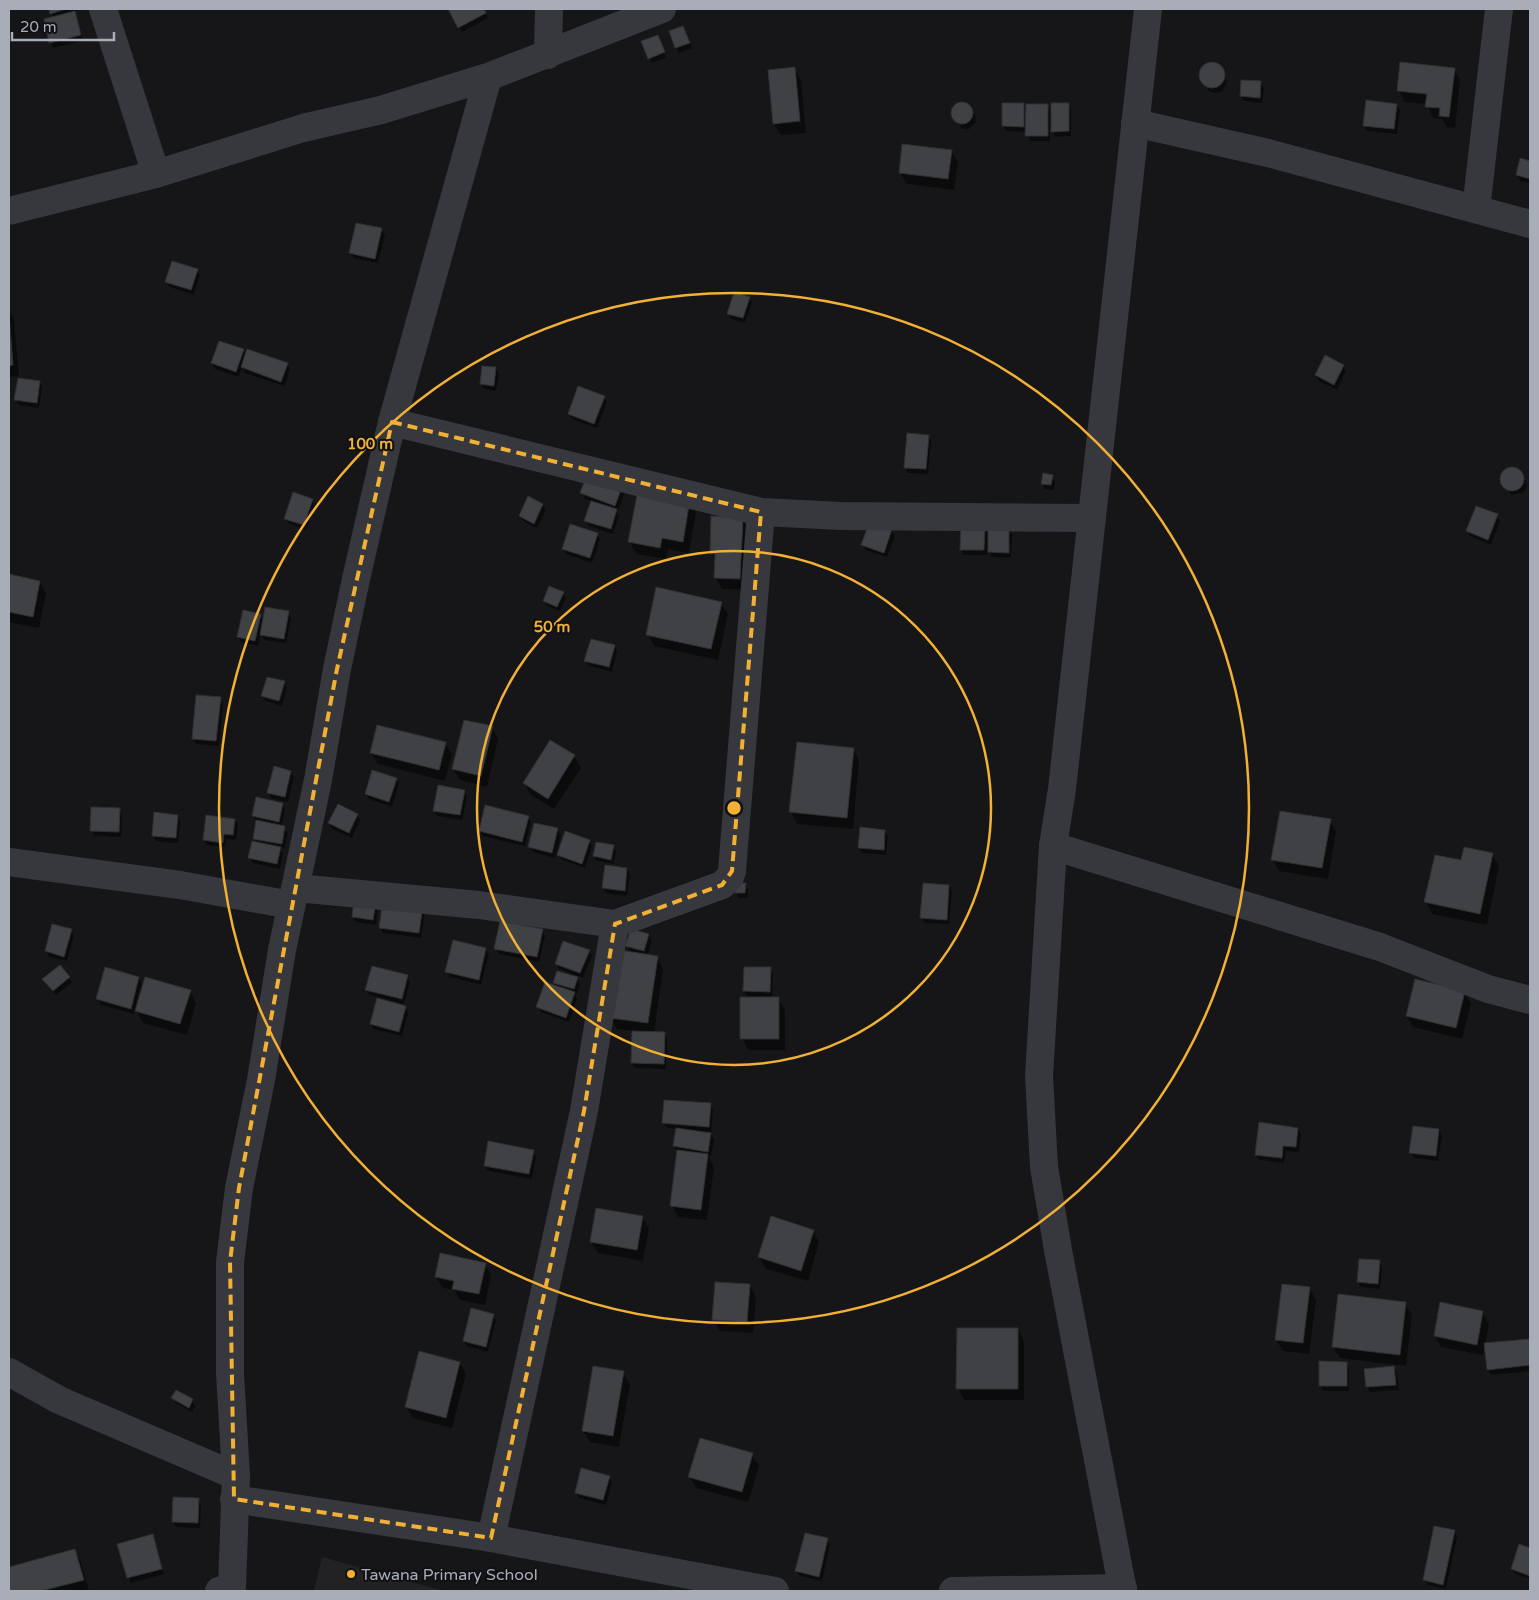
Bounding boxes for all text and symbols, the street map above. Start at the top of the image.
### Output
scale bar [12,10,115,42]
text: 20 m [20,18,57,36]
text: 100 m [347,435,393,453]
text: 50 m [534,618,570,636]
centre of rings [725,799,743,817]
place label: Tawana Primary School [361,1565,538,1585]
marker: Tawana Primary School [345,1568,357,1580]

